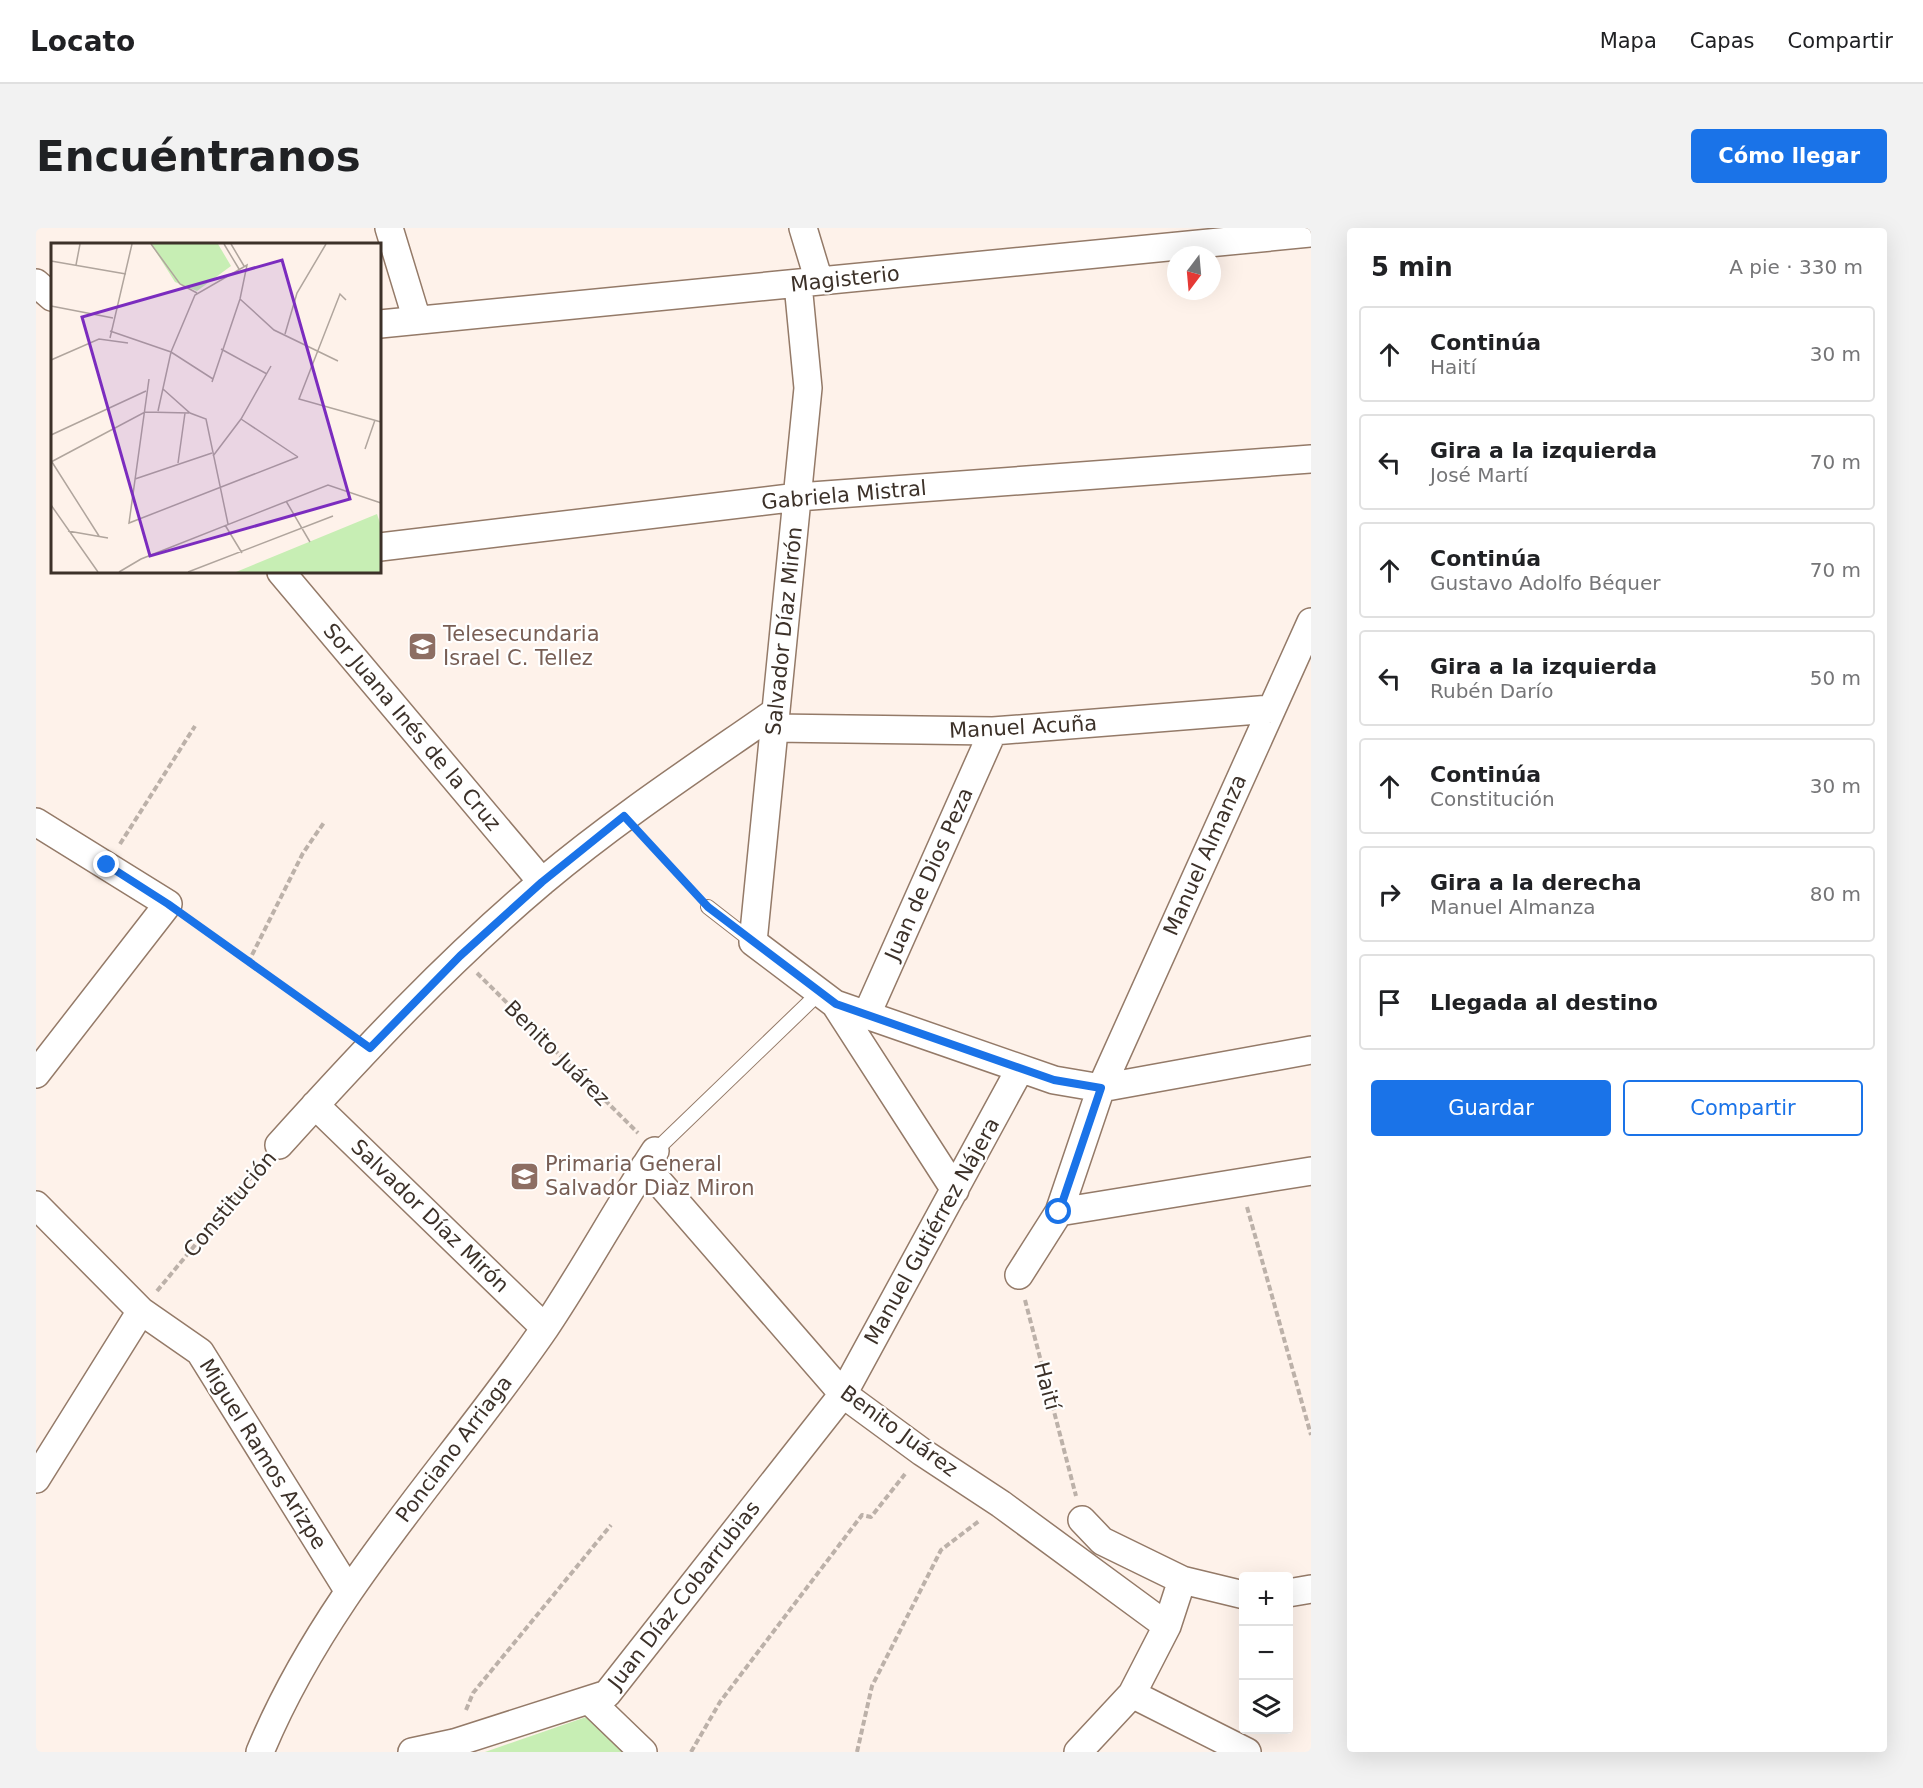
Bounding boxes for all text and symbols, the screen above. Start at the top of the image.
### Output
text: Locato [30,25,135,58]
text: Mapa [1600,29,1657,53]
text: Capas [1690,29,1754,53]
text: Compartir [1787,29,1893,53]
button: Cómo llegar [1691,129,1887,183]
text: Encuéntranos [36,132,361,181]
inset map [51,243,381,573]
north arrow [1167,246,1221,300]
text: 5 min [1371,252,1453,282]
text: A pie · 330 m [1729,255,1863,279]
street label: Magisterio [789,261,901,297]
text: Continúa [1430,330,1541,355]
icon: ahead [1373,338,1406,371]
text: 30 m [1810,342,1861,366]
text: Haití [1430,355,1476,379]
text: Gira a la izquierda [1430,438,1657,463]
icon: left [1373,446,1406,479]
text: 70 m [1810,450,1861,474]
text: José Martí [1430,463,1528,487]
street label: Gabriela Mistral [760,476,928,514]
street label: Salvador Díaz Mirón [761,525,807,737]
text: Continúa [1430,546,1541,571]
icon: ahead [1373,554,1406,587]
text: 70 m [1810,558,1861,582]
text: Gustavo Adolfo Béquer [1430,571,1661,595]
street label: Sor Juana Inés de la Cruz [318,619,506,835]
place label: Telesecundaria Israel C. Tellez [442,622,600,670]
school or university icon: Telesecundaria Israel C. Tellez [406,630,438,662]
text: Gira a la izquierda [1430,654,1657,679]
icon: left [1373,662,1406,695]
text: 50 m [1810,666,1861,690]
text: Rubén Darío [1430,679,1553,703]
street label: Manuel Acuña [948,711,1098,743]
text: Continúa [1430,762,1541,787]
icon: ahead [1373,770,1406,803]
street label: Manuel Almanza [1159,771,1251,939]
text: 30 m [1810,774,1861,798]
street label: Juan de Dios Peza [879,784,978,966]
text: Constitución [1430,787,1555,811]
route end [93,851,119,877]
text: Gira a la derecha [1430,870,1642,895]
icon: right [1373,878,1406,911]
text: 80 m [1810,882,1861,906]
text: Manuel Almanza [1430,895,1596,919]
icon: arrive [1373,986,1406,1019]
text: Llegada al destino [1430,990,1658,1015]
street label: Benito Juárez [499,995,615,1111]
button: Guardar [1371,1080,1611,1136]
button: Compartir [1623,1080,1863,1136]
street label: Manuel Gutiérrez Nájera [860,1113,1004,1349]
street label: Salvador Díaz Mirón [346,1135,514,1297]
street label: Constitución [179,1146,281,1262]
place label: Primaria General Salvador Diaz Miron [545,1152,755,1200]
school or university icon: Primaria General Salvador Diaz Miron [508,1160,540,1192]
route start [1045,1198,1071,1224]
street label: Miguel Ramos Arizpe [195,1354,331,1554]
street label: Haití [1029,1359,1065,1414]
street label: Ponciano Arriaga [391,1371,517,1527]
street label: Benito Juárez [836,1381,962,1481]
street label: Juan Díaz Cobarrubias [602,1496,765,1695]
map controls [1239,1572,1293,1734]
button: + [1239,1572,1293,1626]
button: − [1239,1626,1293,1680]
button: layers [1239,1680,1293,1734]

